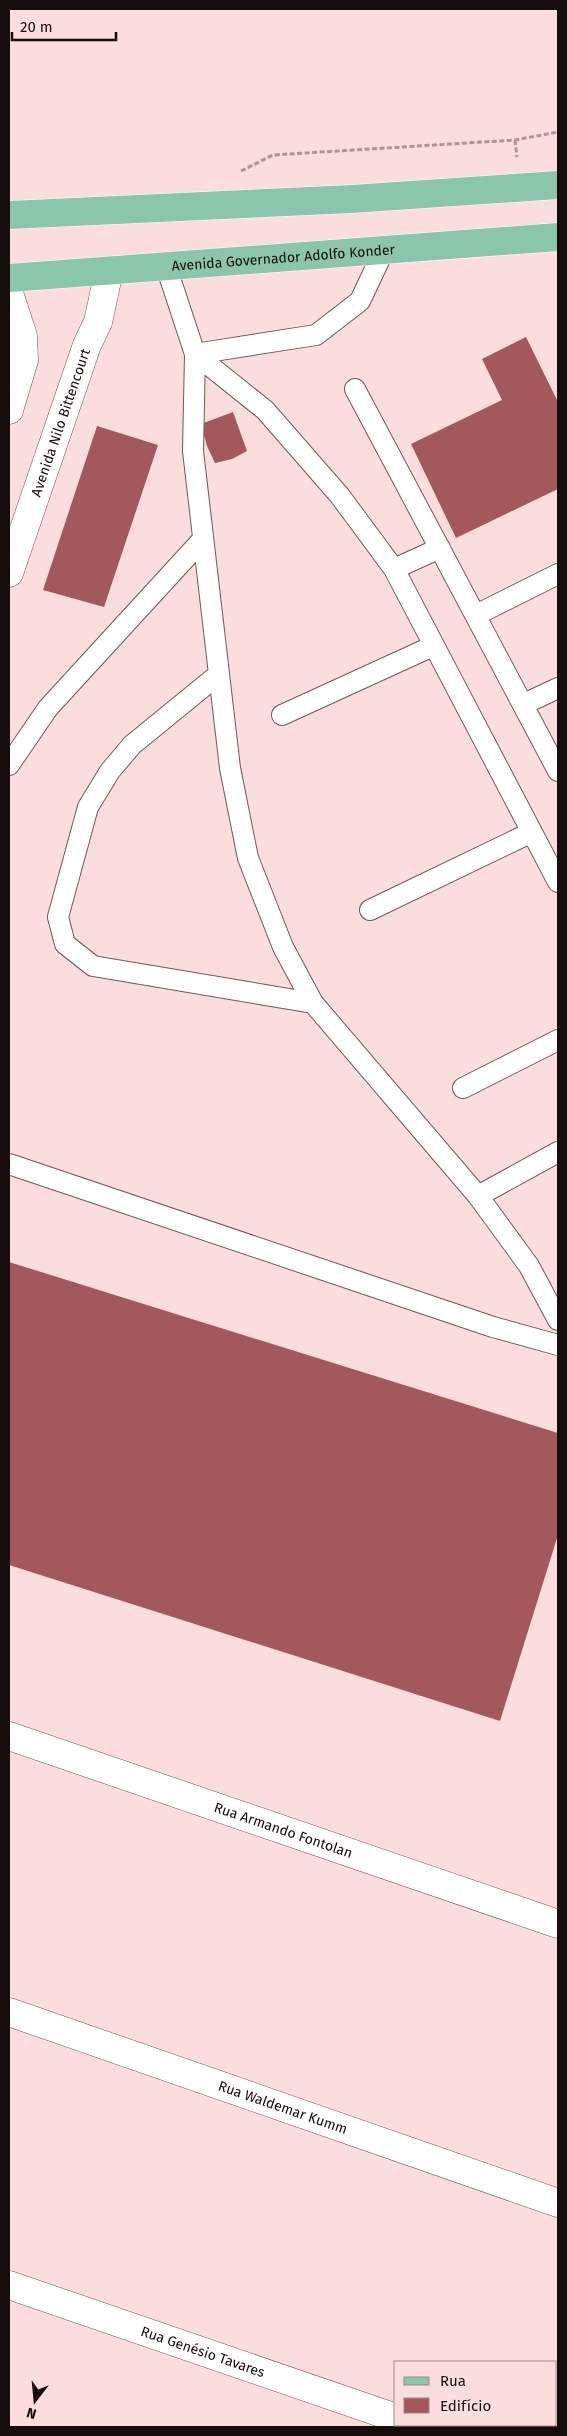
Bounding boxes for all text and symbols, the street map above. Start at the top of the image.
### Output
scale bar [12,10,116,42]
text: 20 m [20,18,53,36]
street label: Avenida Governador Adolfo Konder [171,241,396,274]
street label: Avenida Nilo Bittencourt [27,345,94,499]
street label: Rua Armando Fontolan [212,1798,355,1862]
street label: Rua Waldemar Kumm [216,2077,350,2138]
street label: Rua Genésio Tavares [139,2322,268,2381]
legend [394,2361,557,2426]
text: Rua [440,2372,466,2390]
north arrow [10,2376,60,2426]
text: Edifício [440,2397,491,2415]
text: N [25,2404,38,2422]

